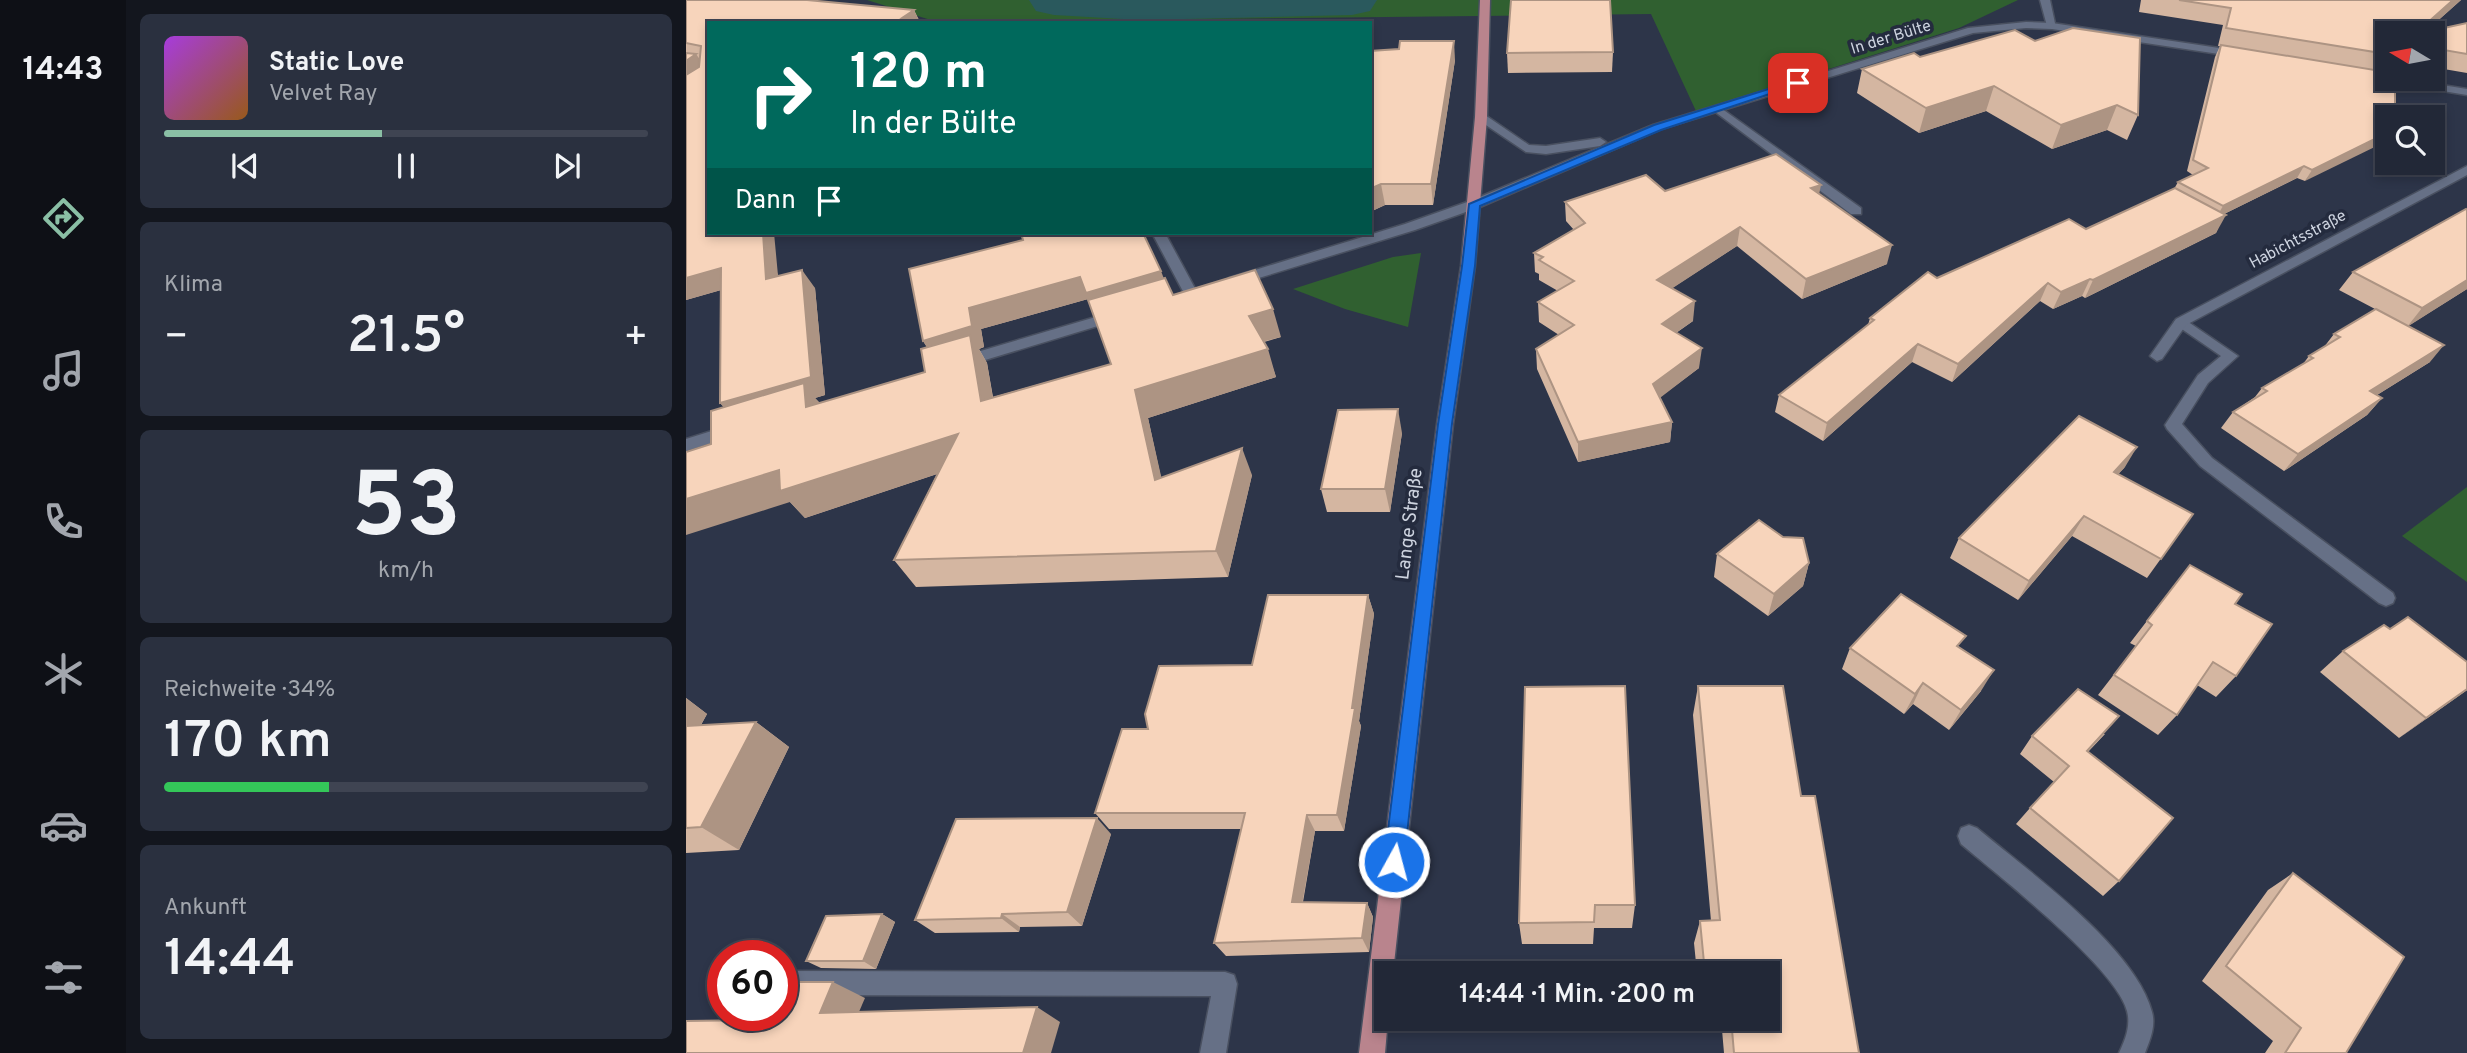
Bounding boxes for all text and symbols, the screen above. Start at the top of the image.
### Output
street label: In der Bülte [1848,16,1934,60]
north arrow [2375,21,2445,91]
map controls [2375,21,2445,175]
text: 120 m [850,44,987,106]
text: Static Love [269,47,404,80]
icon: right [735,49,826,140]
text: 14:43 [23,51,103,91]
pin [1768,53,1828,113]
icon: arrive [1779,64,1817,102]
text: Velvet Ray [269,80,377,109]
text: In der Bülte [850,105,1016,145]
button: search [2375,105,2445,175]
icon: previous [226,147,264,185]
icon: pause [387,147,425,185]
icon: next [548,147,586,185]
icon: arrive [810,182,848,220]
text: Dann [735,185,796,218]
icon: directions [39,194,88,243]
street label: Habichtsstraße [2246,206,2350,274]
text: Klima [164,271,223,300]
text: 21.5° [347,305,465,371]
text: − [164,314,189,363]
text: + [623,314,648,363]
icon: music [39,346,88,395]
text: 53 [351,454,461,569]
street label: Lange Straße [1391,467,1429,581]
icon: phone [39,497,88,546]
text: km/h [378,557,434,586]
icon: climate [39,649,88,698]
text: Reichweite · 34% [164,676,335,705]
text: 170 km [164,710,332,776]
icon: car [39,801,88,850]
position arrow [1357,825,1431,899]
text: Ankunft [164,894,247,923]
text: 14:44 [164,928,295,994]
speed limit sign: 60 [707,940,798,1031]
icon: filters [39,953,88,1002]
text: 14:44 · 1 Min. · 200 m [1459,979,1695,1012]

